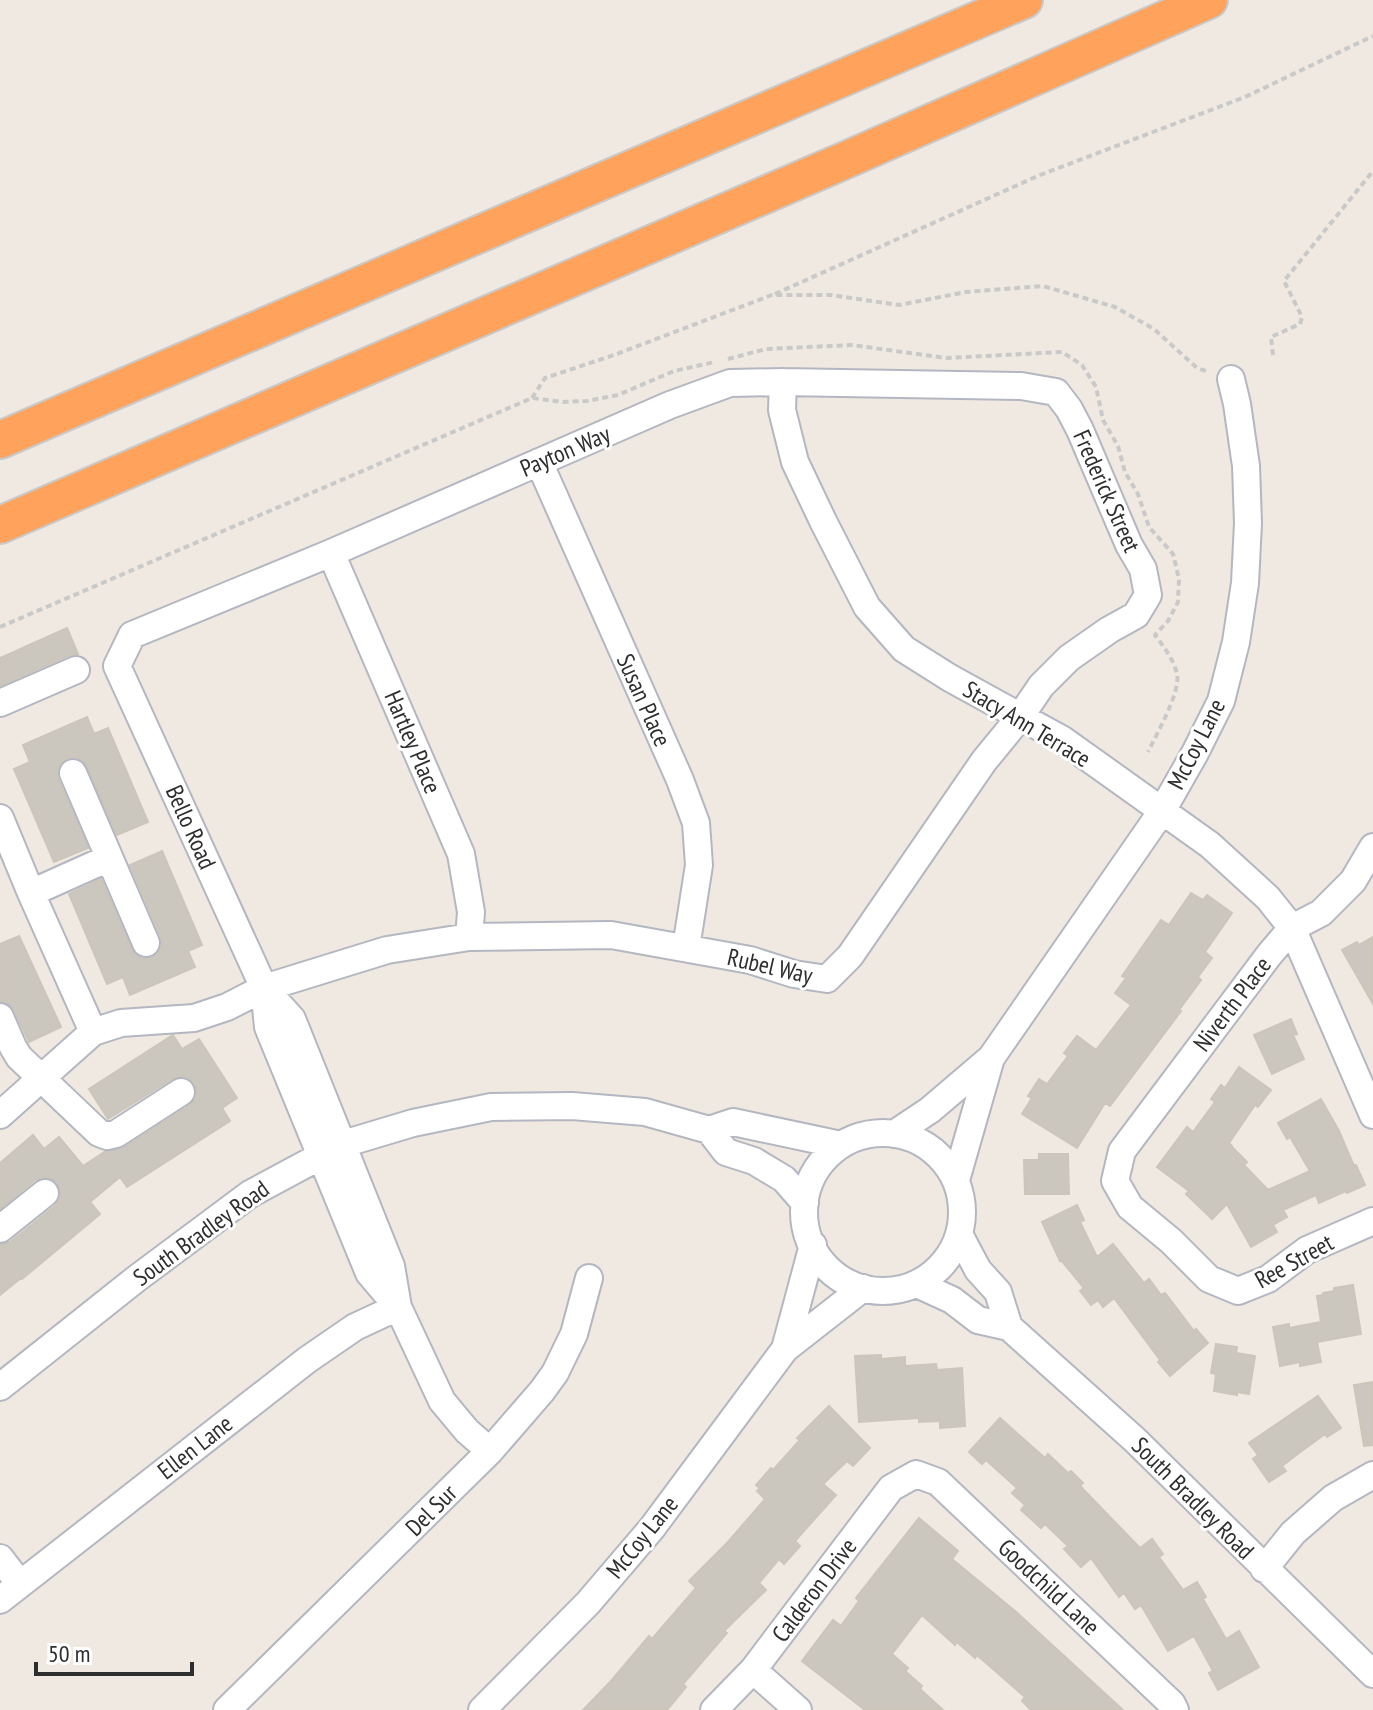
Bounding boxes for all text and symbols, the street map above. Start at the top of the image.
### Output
street label: Payton Way [515,418,615,484]
street label: Frederick Street [1066,425,1148,557]
street label: Susan Place [610,649,678,751]
street label: Stacy Ann Terrace [958,674,1096,774]
street label: Hartley Place [377,686,449,798]
street label: McCoy Lane [1160,694,1232,794]
street label: Bello Road [159,780,223,874]
street label: Rubel Way [724,941,816,991]
street label: Niverth Place [1186,950,1278,1058]
street label: South Bradley Road [127,1173,275,1293]
street label: Ree Street [1249,1227,1339,1295]
street label: Ellen Lane [151,1408,239,1486]
street label: South Bradley Road [1125,1430,1261,1566]
street label: Del Sur [399,1477,464,1542]
street label: McCoy Lane [599,1489,685,1585]
street label: Calderon Drive [765,1532,863,1648]
street label: Goodchild Lane [992,1532,1106,1642]
scale bar [36,1626,192,1676]
text: 50 m [48,1638,90,1669]

